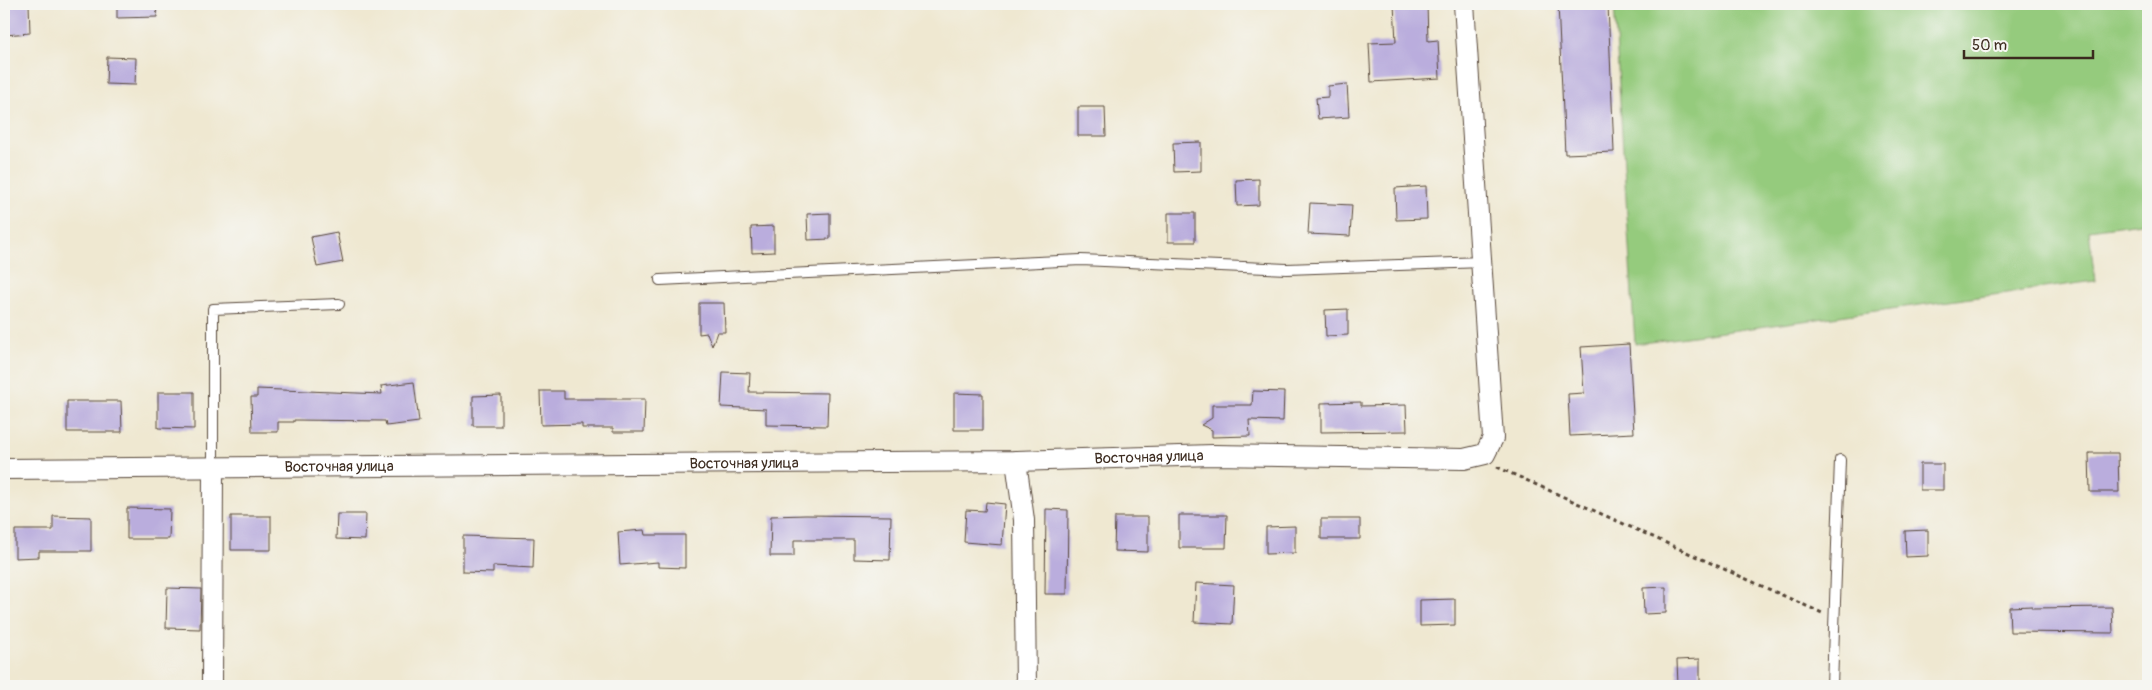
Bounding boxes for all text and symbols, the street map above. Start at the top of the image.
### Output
scale bar [1964,28,2093,60]
text: 50 m [1972,36,2007,55]
street label: Восточная улица [1094,446,1204,469]
street label: Восточная улица [689,454,799,474]
street label: Восточная улица [284,457,394,477]

